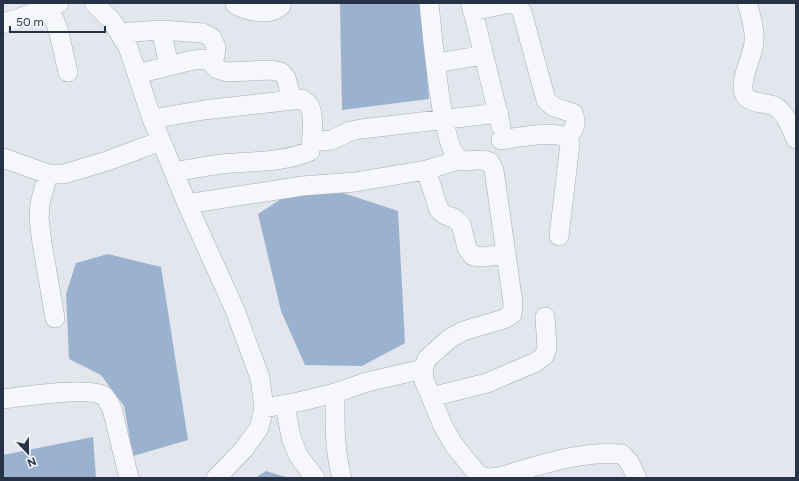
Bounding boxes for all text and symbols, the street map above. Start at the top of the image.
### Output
scale bar [10,8,105,34]
text: 50 m [16,15,44,29]
north arrow [8,433,48,473]
text: N [25,454,38,469]

